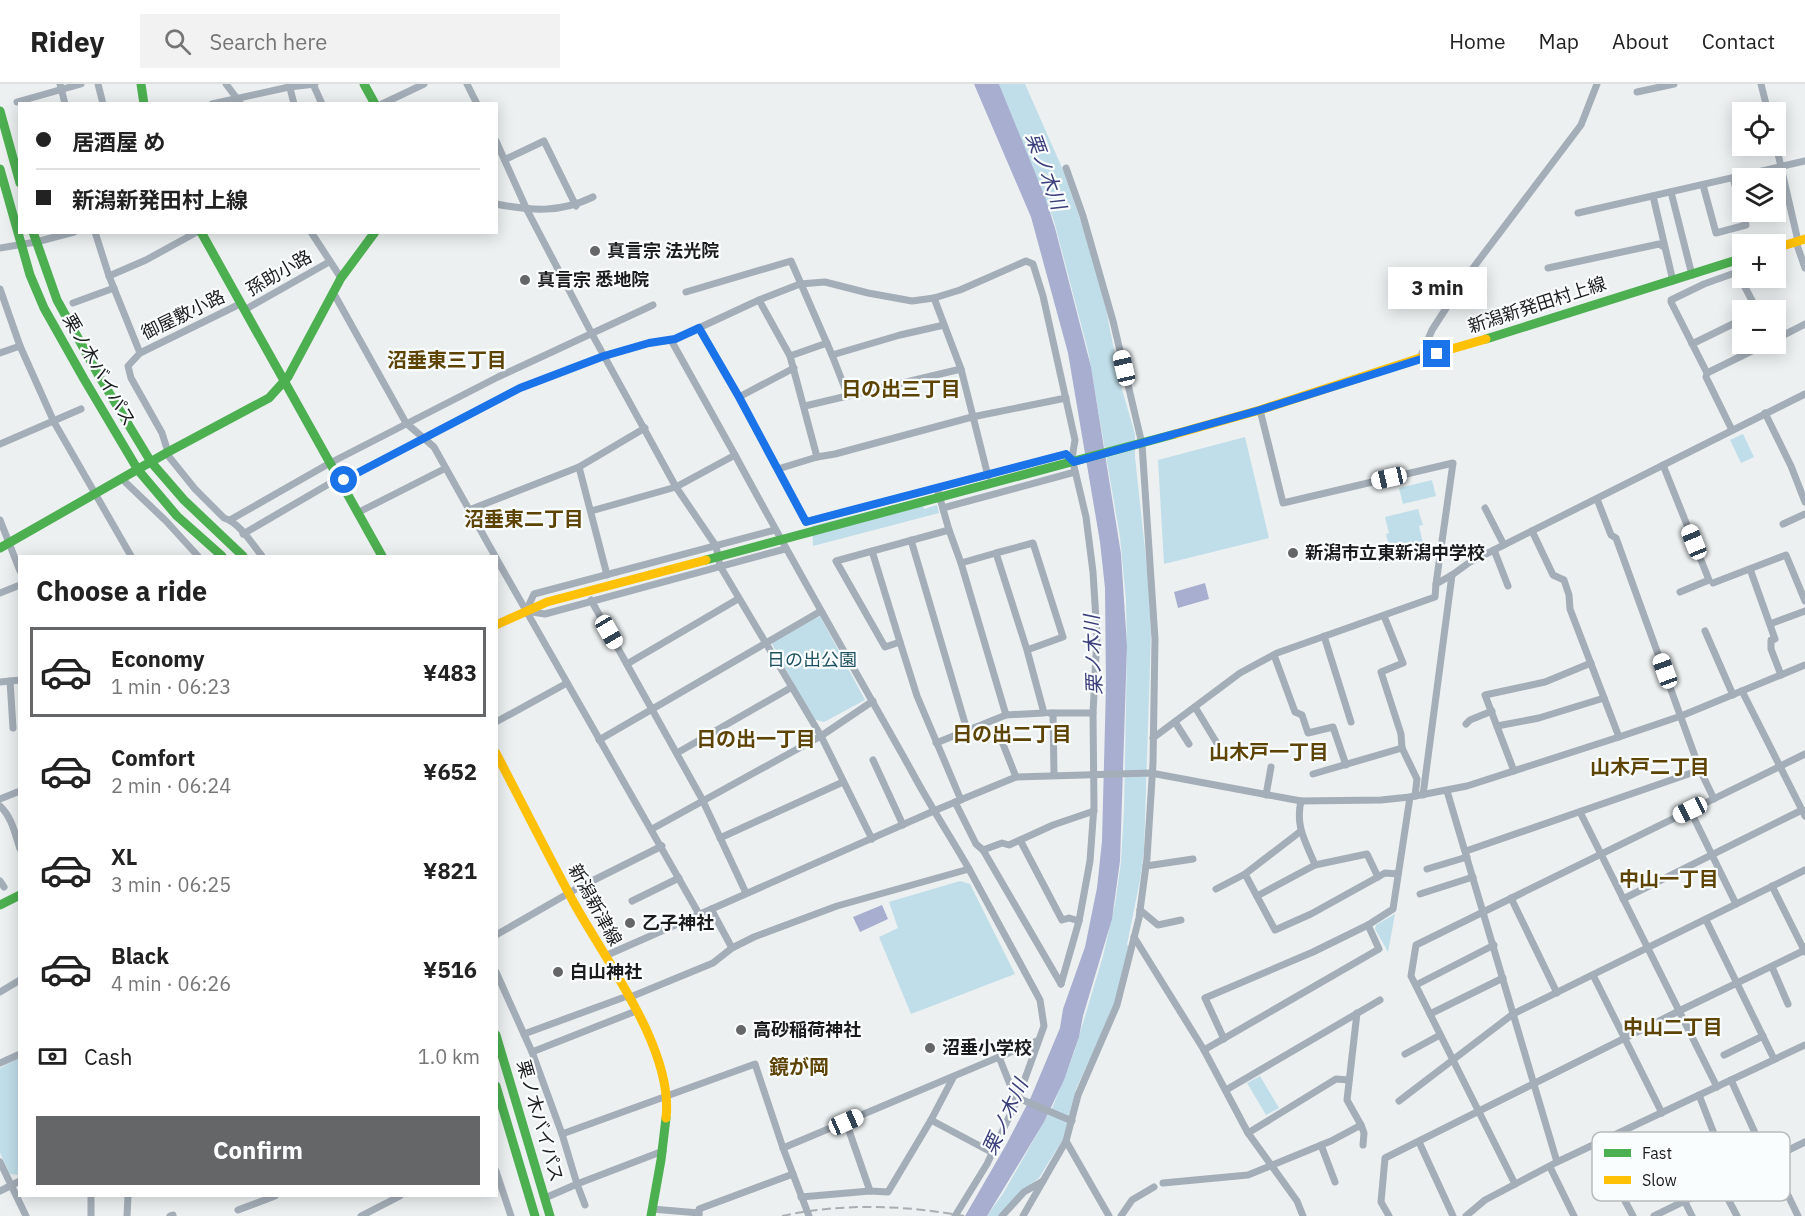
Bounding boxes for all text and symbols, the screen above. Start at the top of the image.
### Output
search box [140,14,560,68]
text: Ridey [30,23,104,60]
icon: search [161,25,194,58]
text: Search here [209,27,327,56]
text: Home [1449,27,1506,55]
text: Map [1539,27,1579,55]
text: About [1612,27,1669,55]
text: Contact [1702,27,1775,55]
map controls [1732,102,1786,354]
button: locate [1732,102,1786,156]
text: 居酒屋 め [72,127,165,156]
water label: 栗ノ木川 [1020,129,1074,215]
button: layers [1732,168,1786,222]
text: 新潟新発田村上線 [72,185,248,214]
button: + [1732,234,1786,288]
place label: 真言宗 法光院 [607,239,719,262]
marker: 真言宗 法光院 [588,244,602,258]
street label: 孫助小路 [242,245,316,301]
callout: 3 min [1388,267,1486,309]
place label: 真言宗 悉地院 [537,268,649,291]
street label: 新潟新発田村上線 [1465,271,1609,338]
marker: 真言宗 悉地院 [518,273,532,287]
text: 3 min [1411,274,1464,301]
street label: 御屋敷小路 [137,284,228,345]
button: − [1732,300,1786,354]
street label: 栗ノ木バイパス [58,310,141,430]
route end [1423,340,1450,367]
district label: 沼垂東三丁目 [387,346,507,373]
car [1111,348,1137,388]
district label: 日の出三丁目 [841,375,961,402]
car [1369,465,1409,491]
route start [330,466,357,493]
district label: 沼垂東二丁目 [464,505,584,532]
car [1679,522,1709,562]
place label: 新潟市立東新潟中学校 [1305,541,1485,564]
marker: 新潟市立東新潟中学校 [1286,546,1300,560]
text: Choose a ride [36,573,207,608]
car [592,612,626,652]
water label: 栗ノ木川 [1078,613,1107,695]
text: Economy [111,644,205,673]
icon: car [39,645,93,699]
park label: 日の出公園 [767,648,857,671]
car [1650,651,1680,691]
text: ¥483 [423,658,477,687]
text: 1 min · 06:23 [111,673,231,700]
district label: 日の出二丁目 [952,720,1072,747]
district label: 日の出一丁目 [696,725,816,752]
district label: 山木戸一丁目 [1209,738,1329,765]
text: Comfort [111,743,195,772]
icon: car [39,744,93,798]
district label: 山木戸二丁目 [1590,753,1710,780]
text: ¥652 [423,757,477,786]
text: 2 min · 06:24 [111,772,231,799]
car [1670,794,1710,826]
text: XL [111,842,137,871]
icon: car [39,843,93,897]
text: ¥821 [423,856,477,885]
street label: 新潟新津線 [564,860,627,950]
district label: 中山一丁目 [1619,865,1719,892]
text: 3 min · 06:25 [111,871,231,898]
place label: 乙子神社 [642,911,714,934]
marker: 乙子神社 [623,916,637,930]
text: Black [111,941,169,970]
icon: car [39,942,93,996]
text: ¥516 [423,955,477,984]
place label: 白山神社 [570,960,642,983]
marker: 白山神社 [551,965,565,979]
text: 4 min · 06:26 [111,970,231,997]
district label: 中山二丁目 [1623,1013,1723,1040]
place label: 高砂稲荷神社 [753,1018,861,1041]
marker: 高砂稲荷神社 [734,1023,748,1037]
place label: 沼垂小学校 [942,1036,1032,1059]
icon: cash [36,1040,69,1073]
marker: 沼垂小学校 [923,1041,937,1055]
text: Cash [84,1042,133,1071]
text: 1.0 km [418,1043,480,1070]
district label: 鏡が岡 [769,1053,829,1080]
street label: 栗ノ木バイパス [512,1057,569,1184]
water label: 栗ノ木川 [975,1073,1035,1159]
car [826,1106,866,1138]
button: Confirm [36,1116,480,1185]
legend [1592,1132,1790,1201]
text: Fast [1642,1143,1672,1163]
text: Slow [1642,1170,1677,1190]

